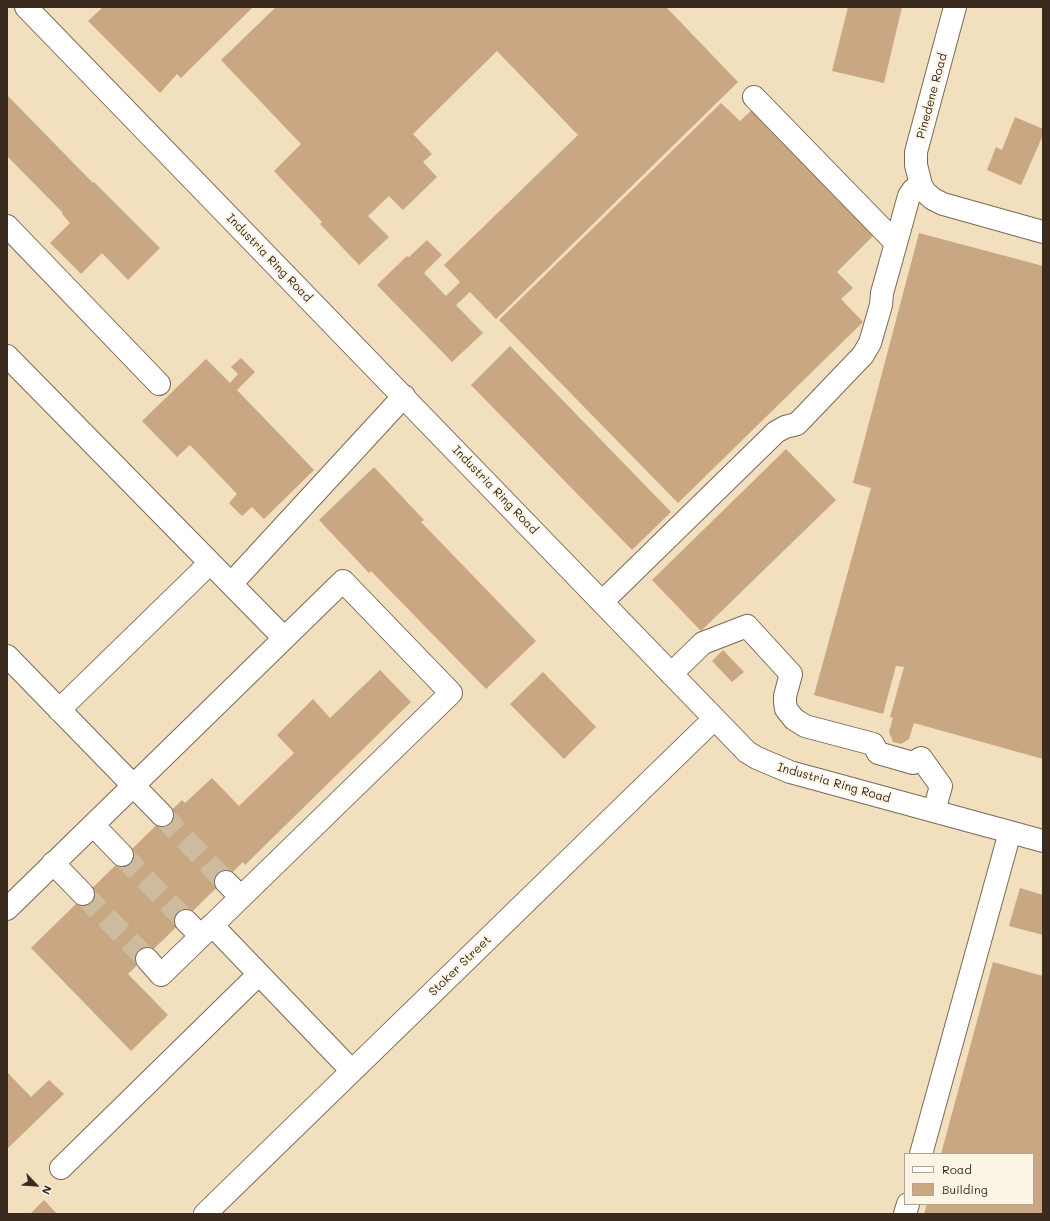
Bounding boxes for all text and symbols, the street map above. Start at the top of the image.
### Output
street label: Pinedene Road [914,52,950,140]
street label: Industria Ring Road [223,211,315,305]
street label: Industria Ring Road [449,443,541,537]
street label: Industria Ring Road [776,760,892,806]
street label: Stoker Street [426,933,494,999]
legend [904,1153,1034,1205]
text: Road [942,1161,972,1177]
north arrow [16,1165,56,1205]
text: Building [942,1181,988,1197]
text: N [39,1183,56,1197]

